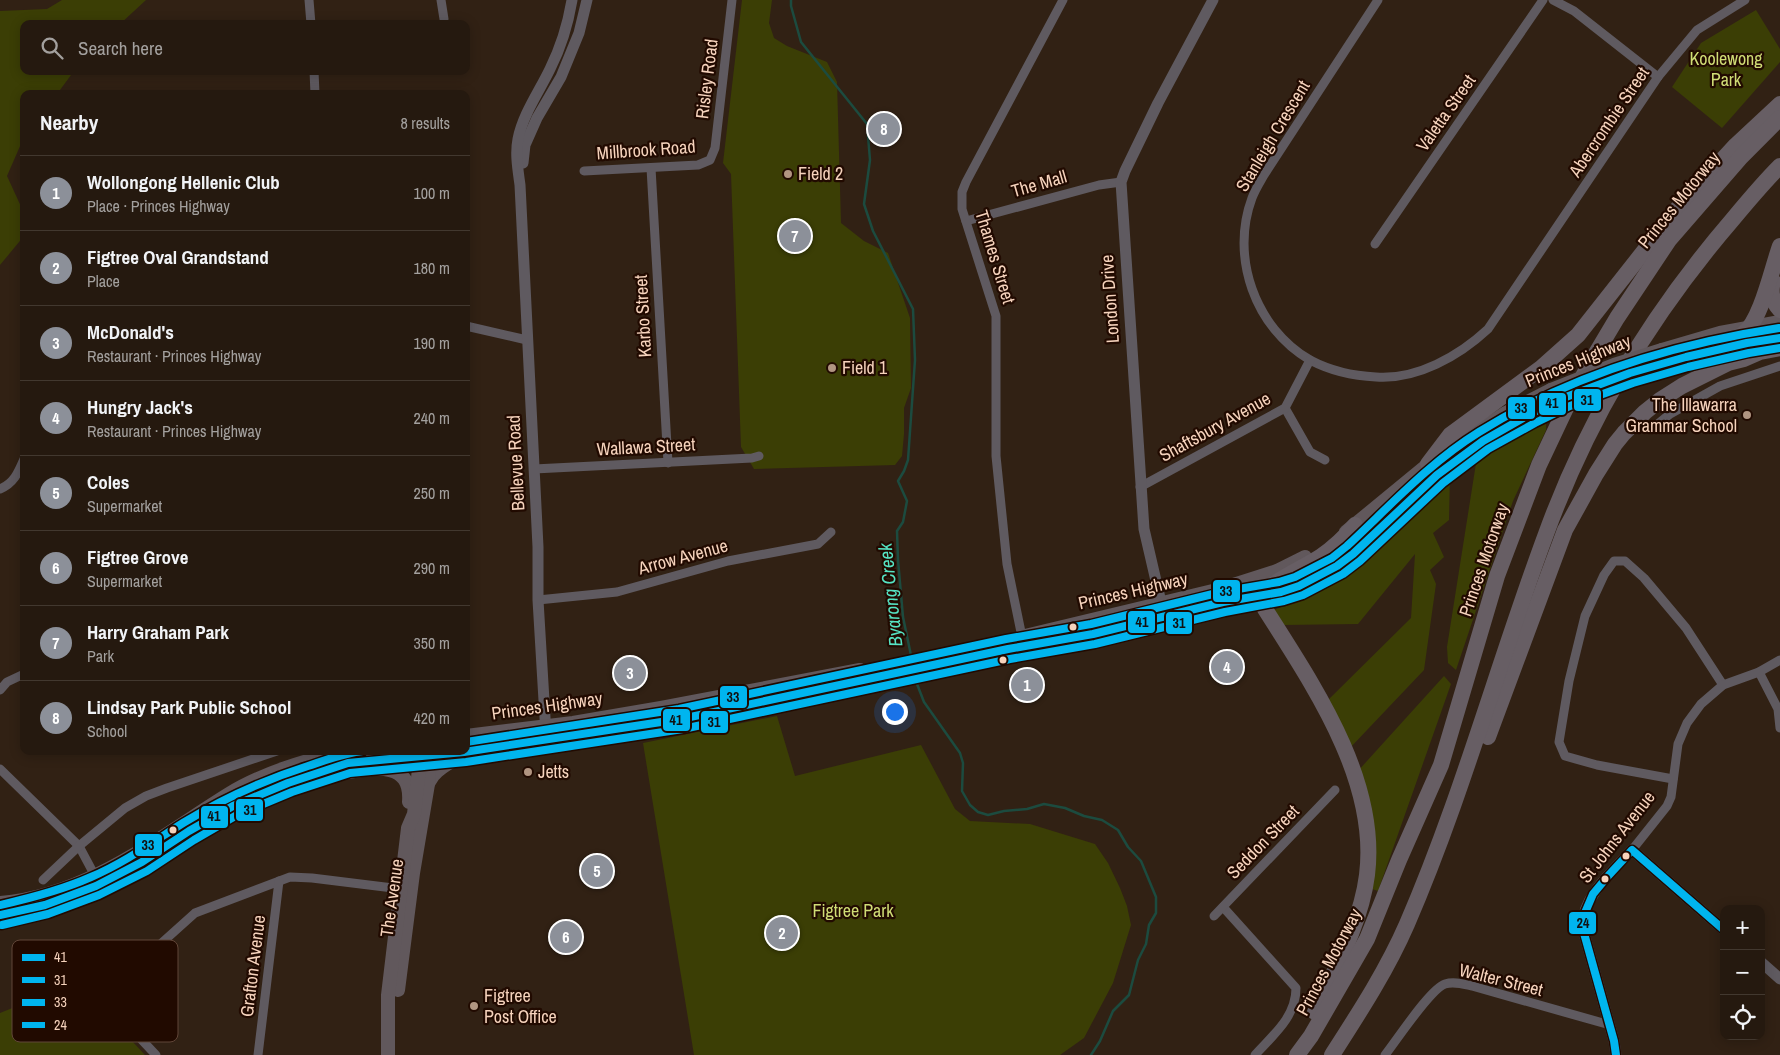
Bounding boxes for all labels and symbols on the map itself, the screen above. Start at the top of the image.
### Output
street label: Risley Road [689,38,724,120]
park label: Koolewong Park [1689,46,1763,92]
street label: Abercrombie Street [1562,62,1655,183]
street label: Valetta Street [1410,69,1481,156]
street label: Stanleigh Crescent [1230,76,1316,196]
pin: 8 [868,110,900,148]
street label: Millbrook Road [596,134,696,165]
street label: Princes Motorway [1632,145,1726,253]
place label: Field 2 [798,161,843,186]
street label: The Mall [1008,164,1070,203]
marker: Field 2 [782,168,794,180]
street label: Thames Street [969,207,1022,307]
pin: 7 [779,217,811,255]
street label: London Drive [1094,254,1125,344]
street label: Karbo Street [628,274,657,358]
street label: Princes Highway [1521,328,1635,393]
place label: Field 1 [842,355,888,380]
marker: Field 1 [826,362,838,374]
street label: Shaftsbury Avenue [1155,386,1275,467]
line badge: 31 [1573,388,1602,412]
text: 31 [1581,391,1594,409]
line badge: 41 [1538,392,1567,416]
place label: The Illawarra Grammar School [1625,392,1737,438]
text: 41 [1546,394,1559,412]
line badge: 33 [1507,396,1536,420]
text: 33 [1515,399,1527,417]
marker: The Illawarra Grammar School [1741,409,1753,421]
street label: Bellevue Road [501,414,530,512]
street label: Wallawa Street [596,431,696,462]
street label: Princes Motorway [1452,499,1515,620]
street label: Arrow Avenue [634,533,730,581]
water label: Byarong Creek [872,541,908,648]
street label: Princes Highway [1076,566,1191,615]
line badge: 33 [1212,579,1241,603]
text: 33 [1220,582,1232,600]
line badge: 41 [1127,610,1156,634]
line badge: 31 [1165,611,1193,635]
text: 41 [1136,613,1149,631]
text: 31 [1173,614,1186,632]
unlabelled marker [1068,622,1078,632]
pin: 4 [1211,648,1243,686]
pin: 3 [614,654,646,692]
unlabelled marker [998,655,1008,665]
pin: 1 [1011,666,1043,704]
street label: Princes Highway [490,685,605,726]
line badge: 33 [719,685,748,709]
text: 33 [727,688,739,706]
your location [882,699,908,725]
line badge: 41 [662,708,691,732]
line badge: 31 [700,710,729,734]
text: 41 [670,711,683,729]
text: 31 [708,713,721,731]
place label: Jetts [538,759,569,784]
marker: Jetts [522,766,534,778]
street label: St Johns Avenue [1573,785,1660,888]
line badge: 31 [235,798,264,822]
street label: Seddon Street [1221,799,1304,884]
text: 31 [244,801,257,819]
line badge: 41 [200,805,229,829]
text: 41 [208,807,221,825]
unlabelled marker [168,825,178,835]
line badge: 33 [134,833,163,857]
text: 33 [142,836,154,854]
unlabelled marker [1621,851,1631,861]
pin: 5 [581,852,613,890]
street label: The Avenue [374,857,409,939]
unlabelled marker [1600,874,1610,884]
park label: Figtree Park [812,898,894,923]
street label: Princes Motorway [1290,903,1368,1020]
line badge: 24 [1568,911,1597,935]
street label: Grafton Avenue [234,914,271,1018]
pin: 2 [766,914,798,952]
text: 24 [1577,914,1590,932]
pin: 6 [550,918,582,956]
legend [12,940,178,1042]
text: 41 [54,948,67,966]
street label: Walter Street [1457,957,1546,1002]
text: 31 [54,971,67,989]
place label: Figtree Post Office [484,983,557,1029]
text: 33 [54,993,67,1011]
marker: Figtree Post Office [468,1000,480,1012]
text: 24 [54,1016,67,1034]

